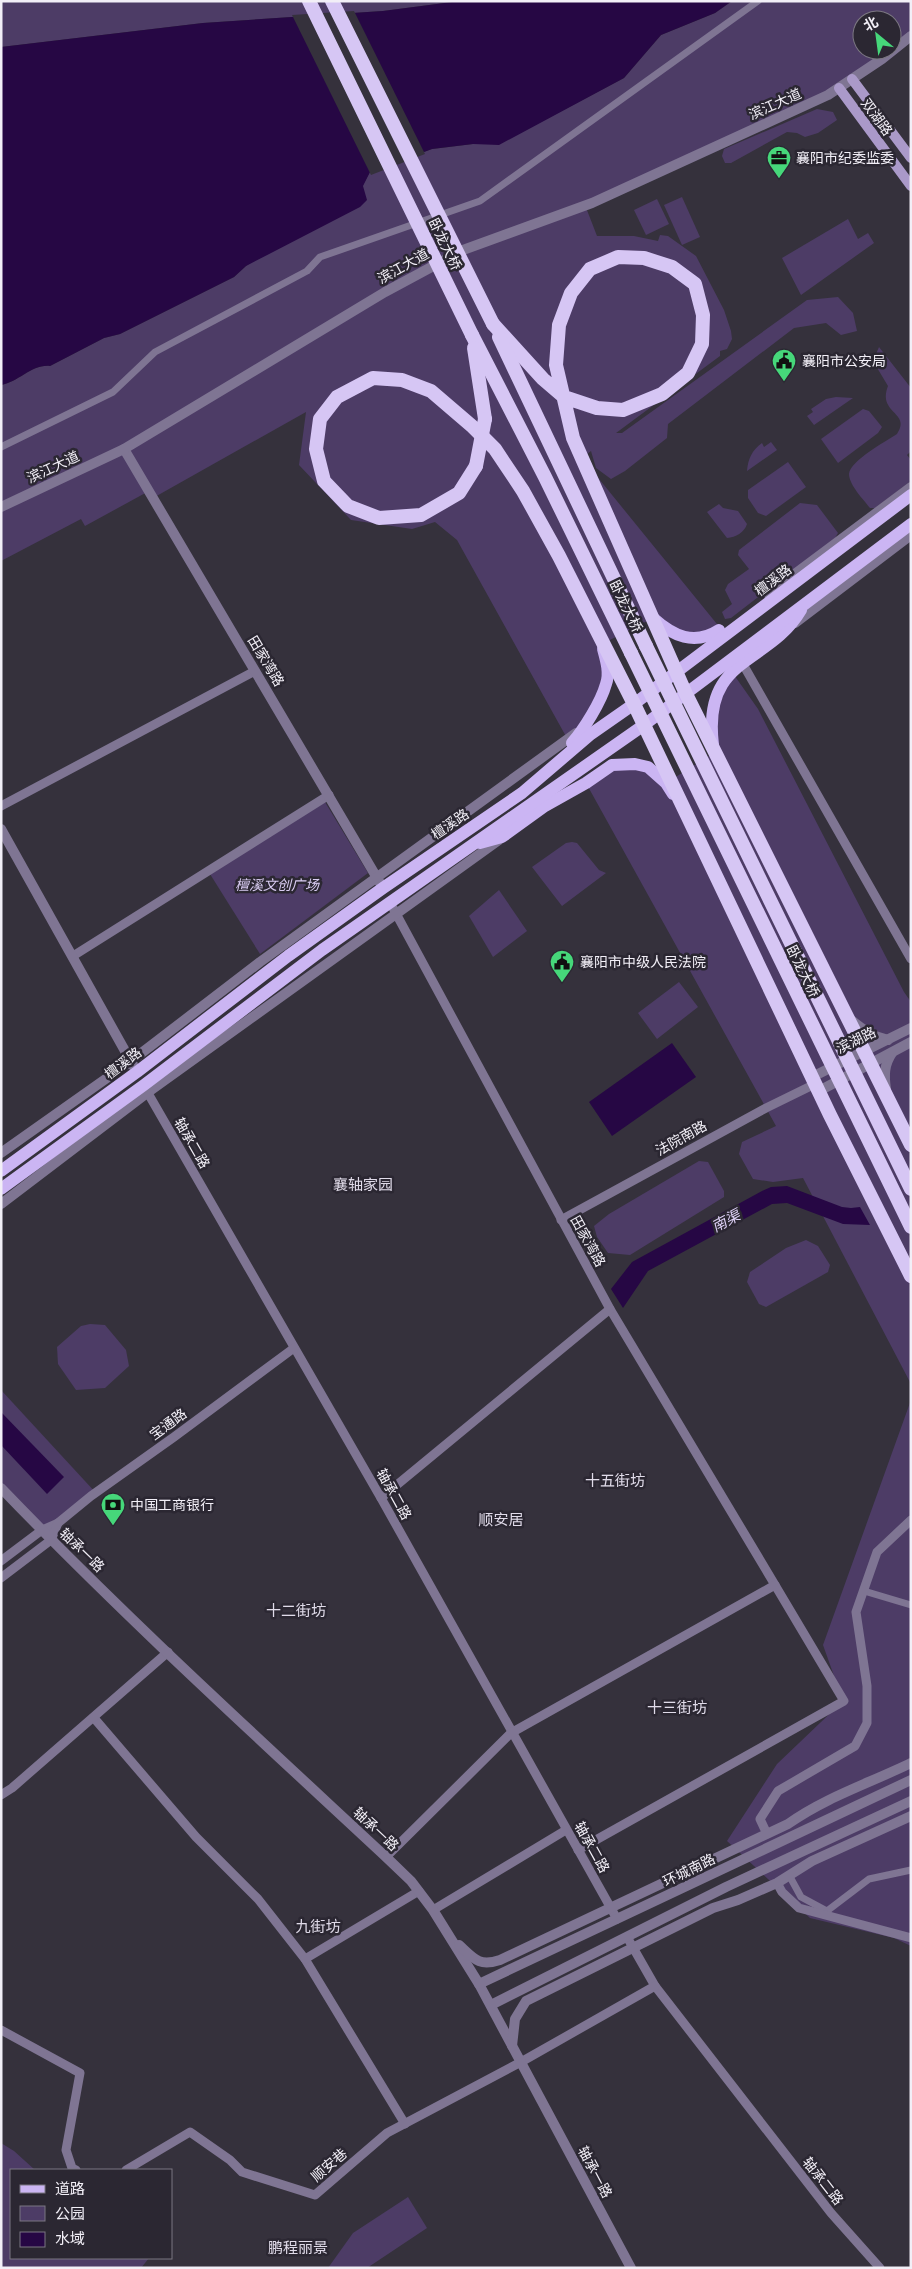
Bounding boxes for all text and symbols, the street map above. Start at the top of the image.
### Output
north arrow [852,10,902,60]
text: 北 [861,13,881,34]
street label: 滨江大道 [746,85,804,123]
street label: 双湖路 [858,95,896,139]
office icon: 襄阳市纪委监委 [766,145,792,179]
place label: 襄阳市纪委监委 [796,150,894,166]
street label: 卧龙大桥 [426,215,464,273]
street label: 滨江大道 [375,245,431,287]
public building icon: 襄阳市公安局 [771,348,797,382]
place label: 襄阳市公安局 [802,353,886,369]
street label: 滨江大道 [24,448,82,486]
street label: 檀溪路 [751,561,795,599]
street label: 卧龙大桥 [607,577,645,635]
street label: 田家湾路 [245,633,287,689]
street label: 檀溪路 [428,806,472,842]
park label: 檀溪文创广场 [235,877,320,893]
street label: 卧龙大桥 [784,942,822,1000]
public building icon: 襄阳市中级人民法院 [549,949,575,983]
place label: 襄阳市中级人民法院 [580,954,706,970]
street label: 滨湖路 [834,1024,878,1056]
street label: 檀溪路 [101,1044,145,1082]
street label: 轴承二路 [171,1115,213,1171]
street label: 法院南路 [653,1117,709,1159]
district label: 襄轴家园 [333,1176,393,1193]
water label: 南渠 [709,1206,745,1235]
street label: 田家湾路 [567,1213,609,1269]
street label: 宝通路 [146,1405,190,1443]
street label: 轴承二路 [373,1466,415,1522]
district label: 十五街坊 [585,1472,645,1489]
bank icon: 中国工商银行 [100,1492,126,1526]
place label: 中国工商银行 [130,1497,214,1513]
district label: 顺安居 [478,1512,524,1528]
street label: 轴承一路 [56,1525,108,1575]
district label: 十二街坊 [266,1602,326,1619]
district label: 十三街坊 [647,1699,707,1716]
street label: 轴承一路 [350,1804,402,1854]
street label: 轴承二路 [571,1819,613,1875]
street label: 环城南路 [660,1851,718,1889]
district label: 九街坊 [295,1918,341,1935]
street label: 轴承一路 [575,2144,615,2200]
street label: 顺安巷 [308,2145,350,2185]
street label: 轴承二路 [799,2154,847,2208]
legend [10,2169,172,2259]
text: 道路 [55,2181,85,2197]
text: 公园 [55,2206,85,2222]
text: 水域 [55,2231,85,2247]
district label: 鹏程丽景 [268,2240,328,2256]

